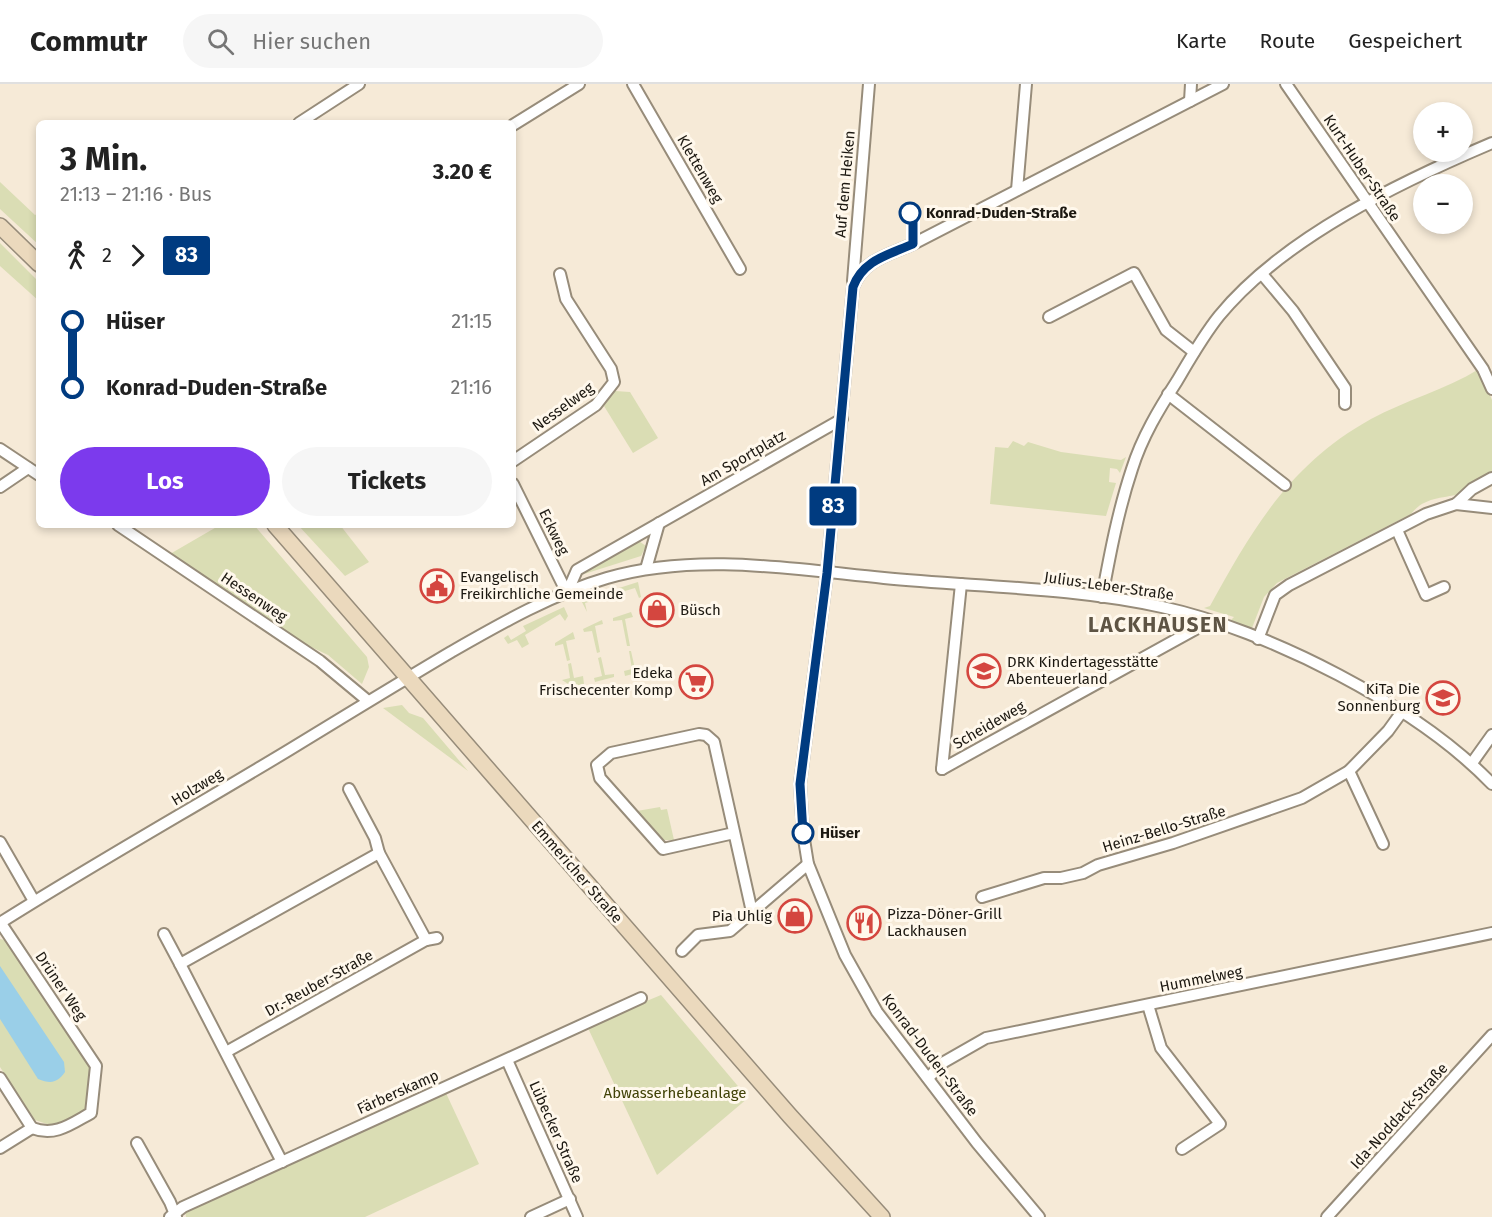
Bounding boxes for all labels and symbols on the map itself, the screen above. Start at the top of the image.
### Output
street label: Kurt-Huber-Straße [1320,111,1404,225]
street label: Auf dem Heiken [831,130,859,238]
street label: Klettenweg [673,132,727,206]
marker: Konrad-Duden-Straße [899,202,921,224]
place label: Konrad-Duden-Straße [926,204,1077,222]
street label: Nesselweg [529,379,597,435]
street label: Am Sportplatz [697,426,789,490]
line badge: 83 [806,486,860,526]
street label: Eckweg [535,506,573,558]
street label: Hessenweg [217,568,291,626]
public building icon: Evangelisch Freikirchliche Gemeinde [419,568,455,604]
place label: Evangelisch Freikirchliche Gemeinde [460,568,623,603]
street label: Julius-Leber-Straße [1043,568,1175,604]
shop icon: Büsch [639,592,675,628]
place label: Büsch [680,601,721,619]
district label: LACKHAUSEN [1088,612,1228,638]
school or university icon: DRK Kindertagesstätte Abenteuerland [966,653,1002,689]
place label: DRK Kindertagesstätte Abenteuerland [1007,653,1159,688]
place label: Edeka Frischecenter Komp [539,664,673,699]
supermarket icon: Edeka Frischecenter Komp [678,664,714,700]
place label: KiTa Die Sonnenburg [1338,680,1420,715]
school or university icon: KiTa Die Sonnenburg [1425,680,1461,716]
street label: Scheideweg [950,697,1028,753]
street label: Holzweg [168,765,226,809]
street label: Heinz-Bello-Straße [1100,802,1228,856]
street label: Emmericher Straße [528,817,626,927]
marker: Hüser [792,822,814,844]
place label: Hüser [820,824,861,842]
shop icon: Pia Uhlig [777,898,813,934]
restaurant icon: Pizza-Döner-Grill Lackhausen [846,905,882,941]
place label: Pizza-Döner-Grill Lackhausen [887,905,1002,940]
place label: Pia Uhlig [712,907,772,925]
street label: Dr.-Reuber-Straße [262,946,376,1020]
street label: Drüner Weg [31,948,91,1024]
street label: Hummelweg [1158,962,1244,996]
street label: Konrad-Duden-Straße [878,990,982,1120]
street label: Ida-Noddack-Straße [1347,1059,1451,1173]
street label: Färberskamp [354,1066,442,1118]
street label: Lübecker Straße [525,1078,587,1186]
park label: Abwasserhebeanlage [604,1084,746,1102]

